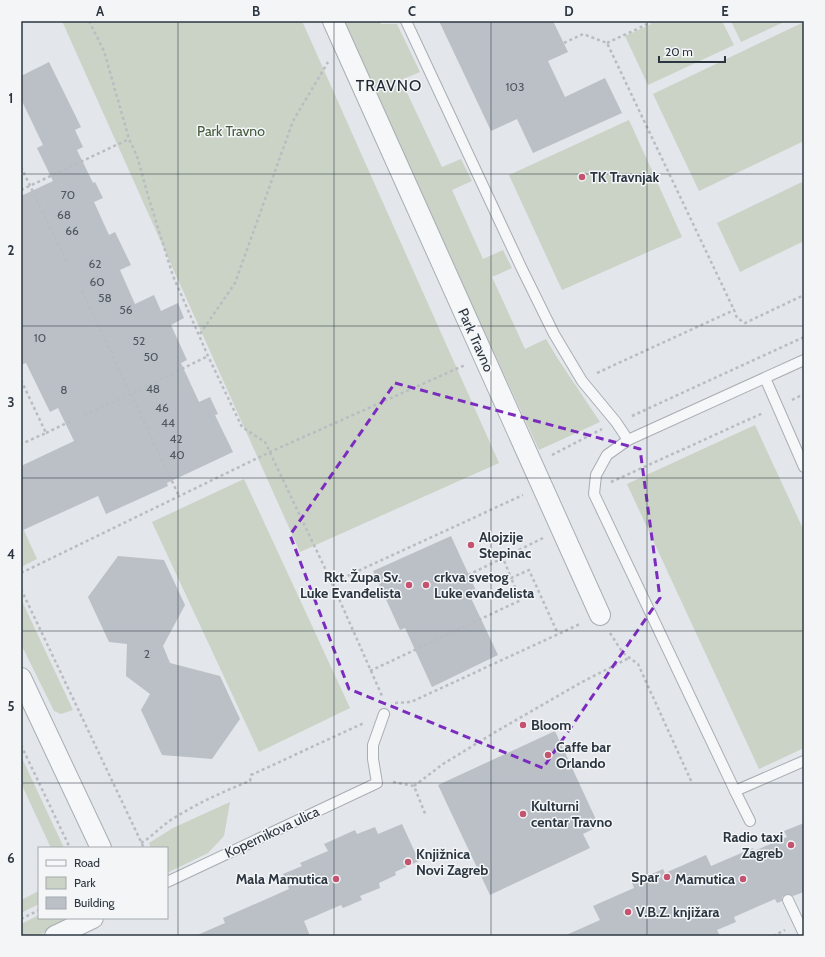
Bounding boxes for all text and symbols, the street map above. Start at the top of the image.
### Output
text: A [96,3,105,19]
text: B [252,3,260,19]
text: C [408,3,416,19]
text: D [564,3,574,19]
text: E [721,3,729,19]
scale bar [659,38,725,64]
text: 20 m [665,44,693,59]
district label: TRAVNO [356,76,422,95]
house number: 103 [506,79,524,94]
text: 1 [9,90,13,106]
park label: Park Travno [197,122,265,140]
place label: TK Travnjak [590,168,660,186]
marker: TK Travnjak [577,172,587,182]
house number: 70 [61,187,75,202]
house number: 68 [57,207,71,222]
house number: 66 [65,223,79,238]
text: 2 [8,242,15,258]
house number: 62 [88,256,102,271]
house number: 60 [89,274,105,289]
house number: 58 [98,290,112,305]
house number: 56 [119,302,133,317]
street label: Park Travno [454,305,498,375]
house number: 10 [34,330,46,345]
house number: 52 [133,333,145,348]
house number: 50 [144,349,158,364]
house number: 48 [146,381,160,396]
house number: 8 [60,382,68,397]
text: 3 [7,394,15,410]
house number: 46 [155,400,169,415]
house number: 44 [161,415,175,430]
house number: 42 [169,431,183,446]
house number: 40 [169,447,185,462]
place label: Alojzije Stepinac [479,528,532,562]
marker: Alojzije Stepinac [466,540,476,550]
text: 4 [7,546,15,562]
place label: Rkt. Župa Sv. Luke Evanđelista [300,568,401,602]
place label: crkva svetog Luke evanđelista [434,568,534,602]
marker: Rkt. Župa Sv. Luke Evanđelista [404,580,414,590]
marker: crkva svetog Luke evanđelista [421,580,431,590]
house number: 2 [144,646,150,661]
text: 5 [8,698,15,714]
place label: Bloom [531,716,571,734]
marker: Bloom [518,720,528,730]
place label: Caffe bar Orlando [556,738,611,772]
marker: Caffe bar Orlando [543,750,553,760]
place label: Kulturni centar Travno [531,797,612,831]
street label: Kopernikova ulica [222,802,322,862]
marker: Kulturni centar Travno [518,809,528,819]
place label: Radio taxi Zagreb [723,828,783,862]
marker: Radio taxi Zagreb [786,840,796,850]
place label: Knjižnica Novi Zagreb [416,845,488,879]
legend [38,847,168,919]
text: 6 [7,850,15,866]
text: Road [74,855,100,870]
marker: Knjižnica Novi Zagreb [403,857,413,867]
place label: Spar [631,868,659,886]
place label: Mala Mamutica [236,870,328,888]
place label: Mamutica [675,870,735,888]
marker: Spar [662,872,672,882]
marker: Mala Mamutica [331,874,341,884]
marker: Mamutica [738,874,748,884]
text: Park [74,875,96,890]
text: Building [74,895,116,910]
place label: V.B.Z. knjižara [636,903,719,921]
marker: V.B.Z. knjižara [623,907,633,917]

